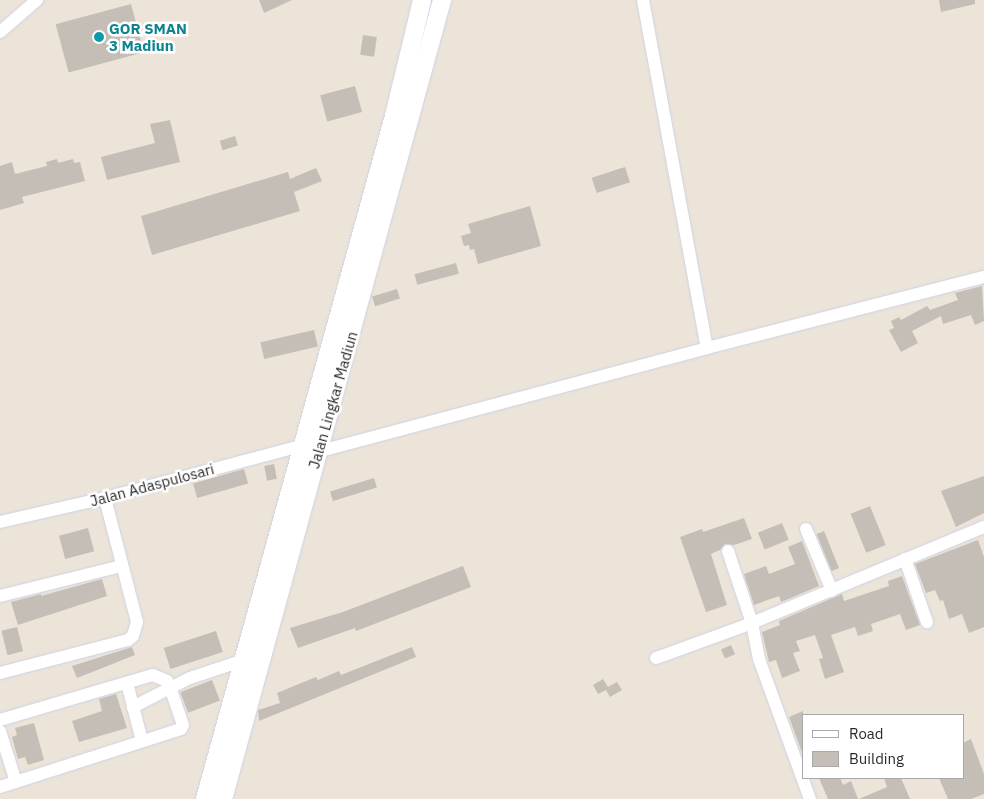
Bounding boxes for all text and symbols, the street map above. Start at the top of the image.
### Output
place label: GOR SMAN 3 Madiun [109,19,187,54]
marker: GOR SMAN 3 Madiun [93,31,105,43]
street label: Jalan Lingkar Madiun [305,329,361,471]
street label: Jalan Adaspulosari [88,460,216,510]
legend [802,714,964,779]
text: Road [849,724,884,743]
text: Building [849,749,904,768]

